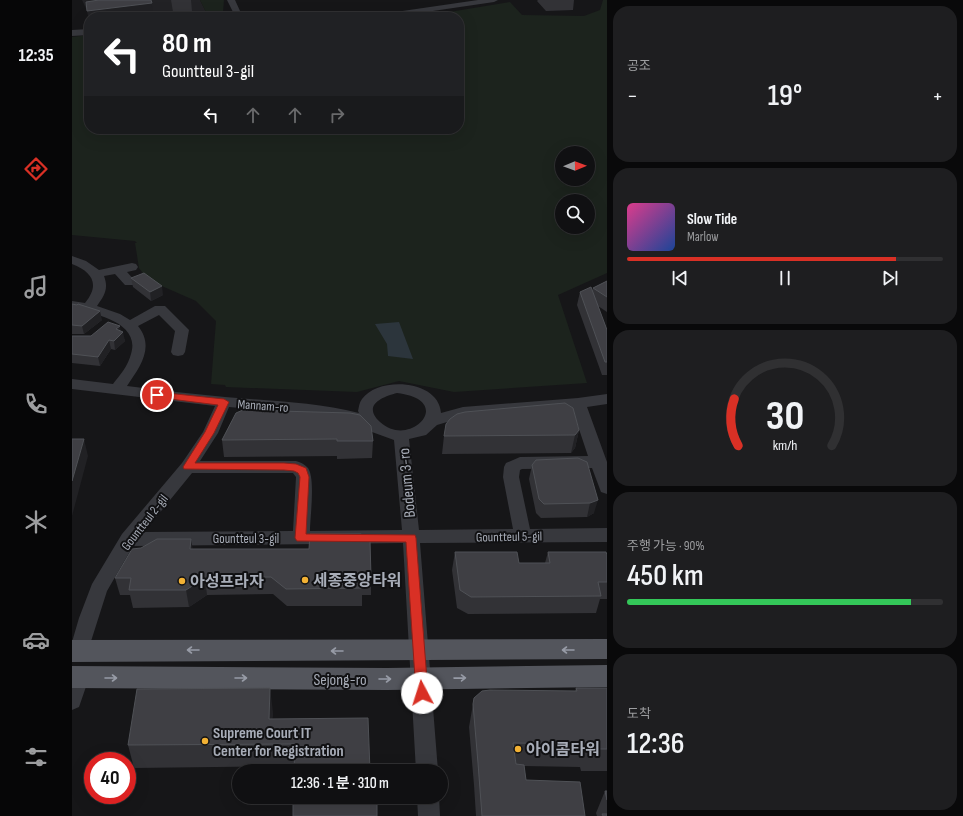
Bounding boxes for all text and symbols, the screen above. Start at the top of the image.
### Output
text: 80 m [162,27,211,60]
icon: left [96,28,148,80]
text: 12:35 [18,45,54,66]
text: 공조 [627,58,651,74]
text: Gountteul 3-gil [162,61,254,82]
text: 19° [768,78,802,114]
text: − [627,83,638,110]
text: + [932,83,943,110]
icon: left [200,104,222,126]
icon: ahead [242,104,264,126]
icon: ahead [284,104,306,126]
icon: right [326,104,348,126]
north arrow [555,146,595,186]
map controls [555,146,595,234]
icon: directions [22,155,50,183]
button: search [555,194,595,234]
text: Slow Tide [687,210,737,229]
text: Marlow [687,229,719,245]
icon: previous [669,267,691,289]
icon: pause [774,267,796,289]
icon: next [879,267,901,289]
icon: music [22,273,50,301]
pin [140,378,174,412]
icon: arrive [146,384,168,406]
icon: phone [22,390,50,418]
text: 30 [766,392,804,441]
street label: Mannam-ro [237,396,289,416]
text: km/h [773,437,797,454]
street label: Bodeum 3-ro [395,447,420,519]
street label: Gountteul 2-gil [118,492,172,554]
icon: climate [22,508,50,536]
street label: Gountteul 5-gil [476,528,542,546]
street label: Gountteul 3-gil [213,531,279,547]
text: 주행 가능 · 90% [627,538,705,554]
text: 450 km [627,558,704,594]
place label: 세종중앙타워 [313,572,401,591]
place label: 아성프라자 [190,573,264,592]
marker: 세종중앙타워 [300,575,310,585]
marker: 아성프라자 [177,576,187,586]
icon: car [22,626,50,654]
one-way arrow [187,646,200,654]
one-way arrow [562,646,575,654]
one-way arrow [331,647,344,654]
street label: Sejong-ro [313,671,367,690]
position arrow [401,672,443,714]
one-way arrow [104,674,117,682]
one-way arrow [234,674,247,682]
one-way arrow [453,674,466,682]
one-way arrow [378,675,391,683]
text: 도착 [627,706,651,722]
place label: Supreme Court IT Center for Registration [213,724,344,761]
text: 12:36 [627,726,684,762]
marker: Supreme Court IT Center for Registration [200,736,210,746]
place label: 아이콤타워 [526,741,600,760]
icon: filters [22,743,50,771]
marker: 아이콤타워 [513,744,523,754]
speed limit sign: 40 [84,752,136,804]
text: 12:36 · 1 분 · 310 m [291,774,389,793]

